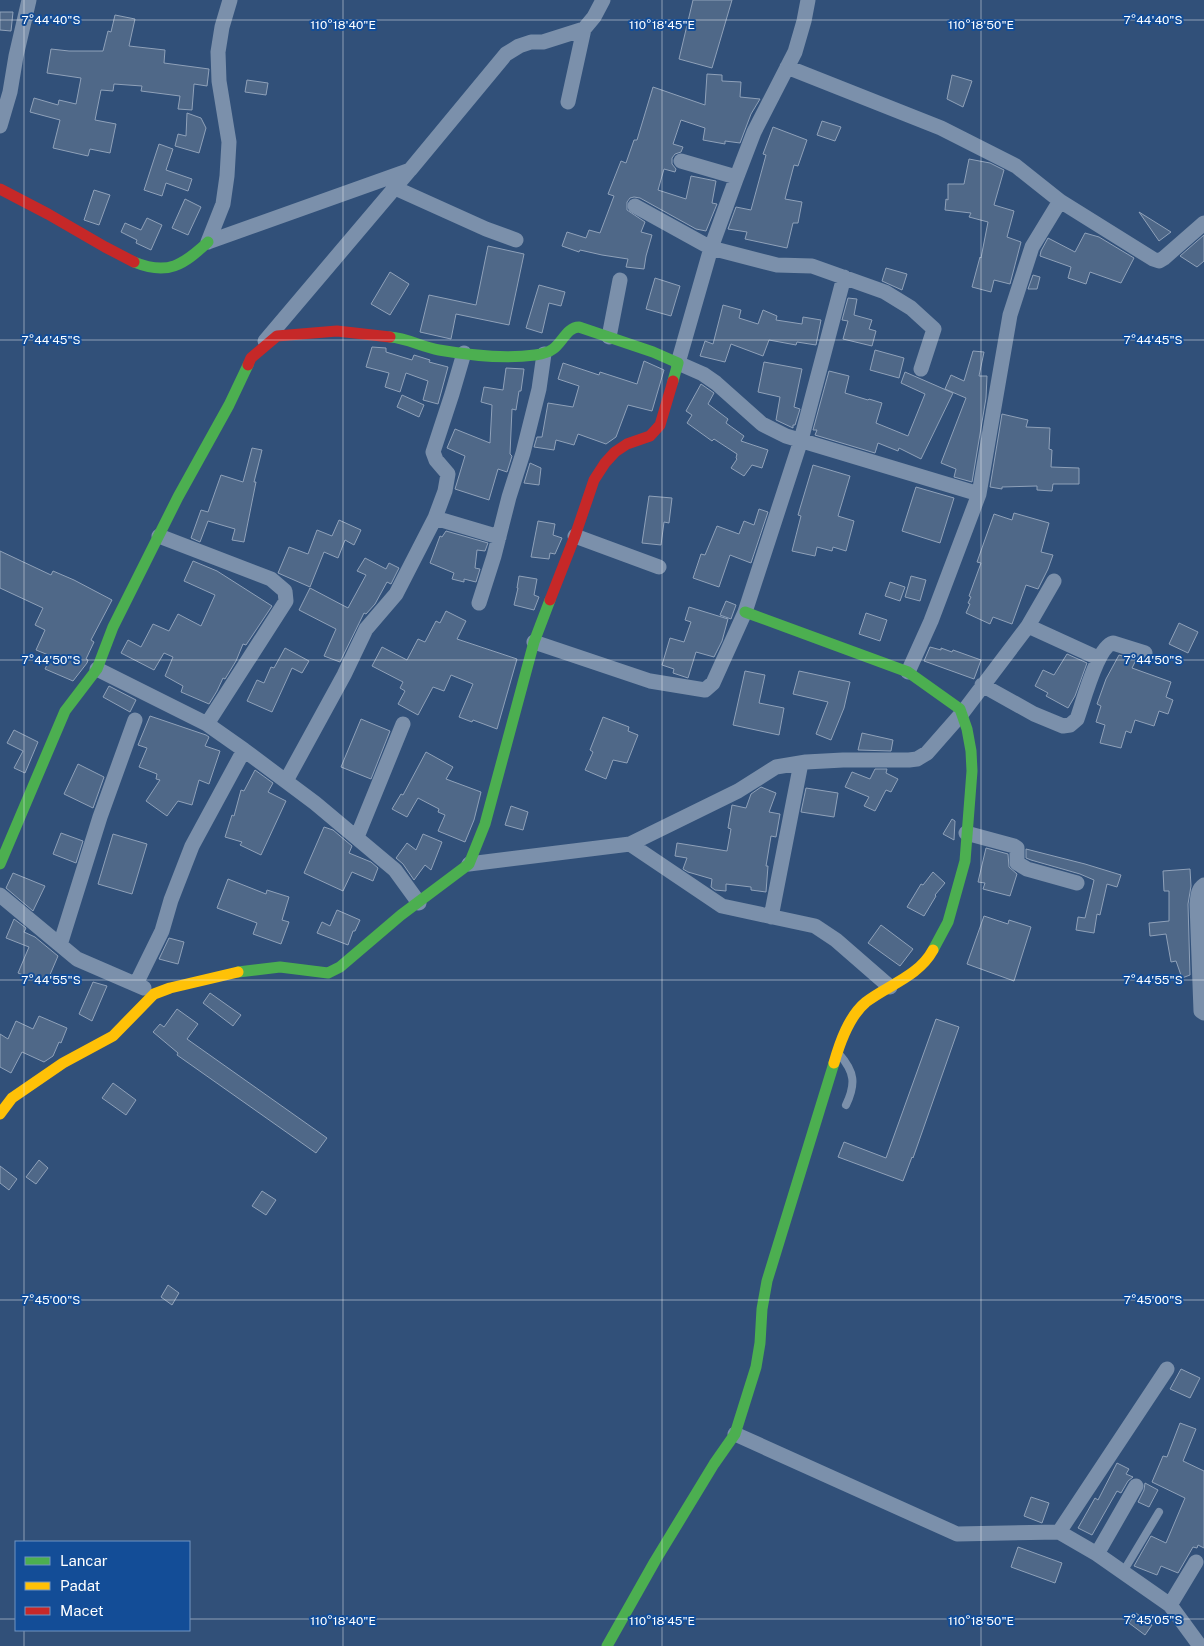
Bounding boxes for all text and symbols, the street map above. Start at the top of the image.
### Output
text: 7°44'40"S [22,13,80,27]
text: 7°44'40"S [1124,13,1182,27]
text: 110°18'40"E [310,18,376,32]
text: 110°18'45"E [629,18,695,32]
text: 110°18'50"E [948,18,1014,32]
text: 7°44'45"S [21,333,81,347]
text: 7°44'45"S [1123,333,1183,347]
text: 7°44'50"S [22,653,81,667]
text: 7°44'50"S [1124,653,1183,667]
text: 7°44'55"S [21,973,81,987]
text: 7°44'55"S [1123,973,1183,987]
text: 7°45'00"S [22,1293,80,1307]
text: 7°45'00"S [1124,1293,1182,1307]
legend [15,1541,190,1631]
text: Lancar [60,1552,108,1569]
text: Padat [60,1577,101,1594]
text: Macet [60,1602,104,1619]
text: 7°45'05"S [1123,1613,1183,1627]
text: 110°18'40"E [310,1614,376,1628]
text: 110°18'45"E [629,1614,695,1628]
text: 110°18'50"E [948,1614,1014,1628]

